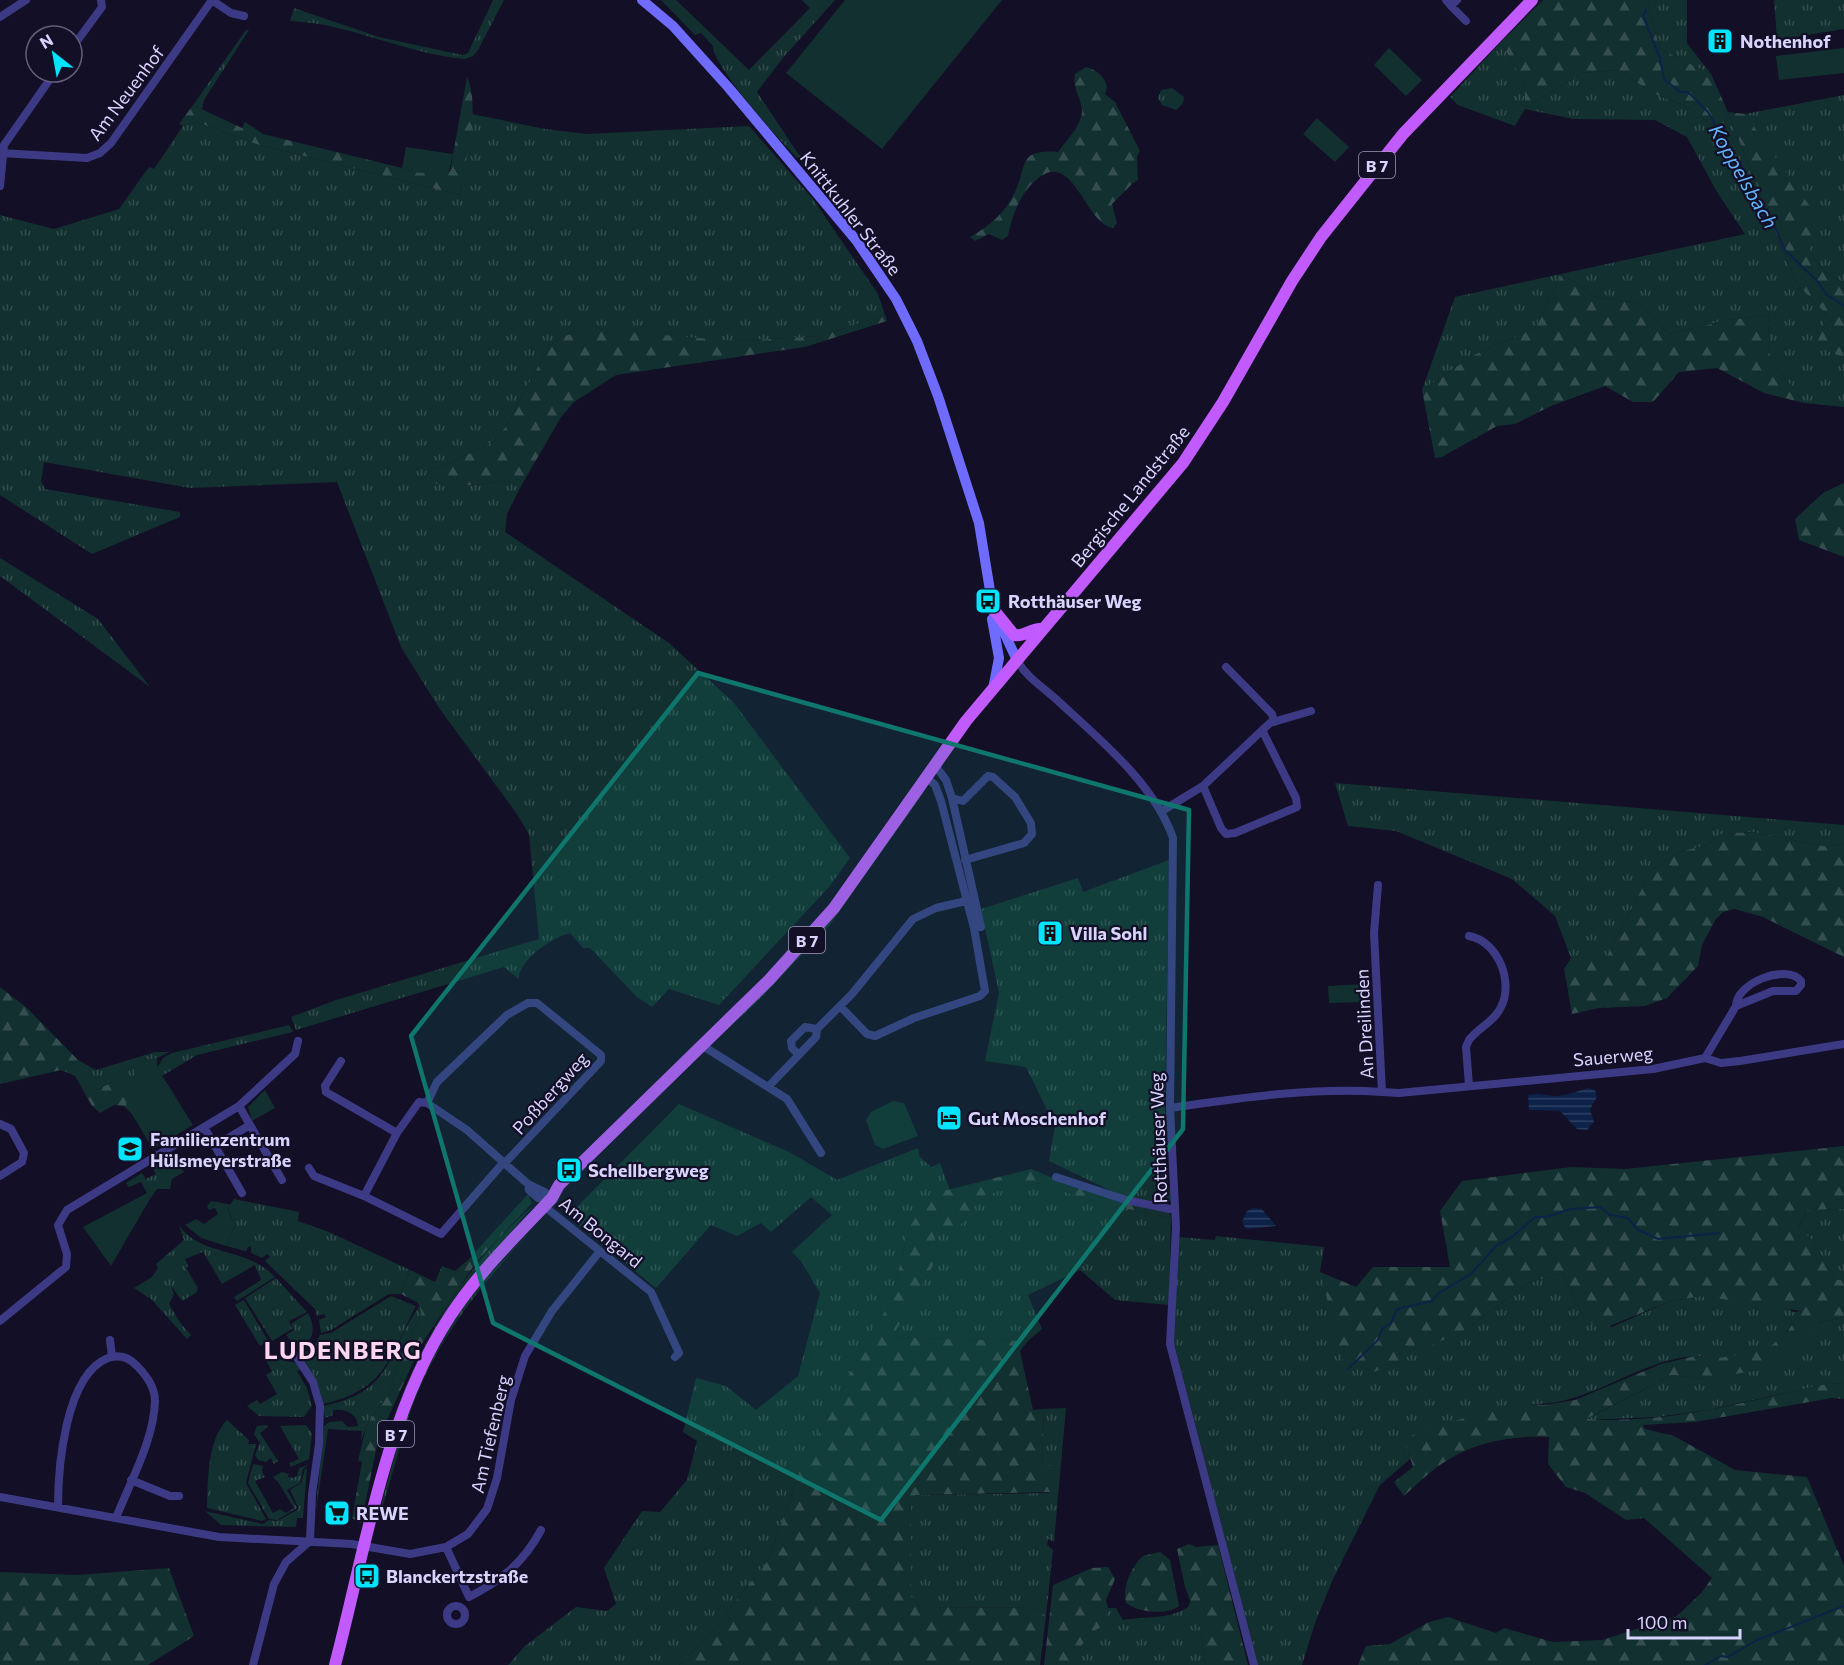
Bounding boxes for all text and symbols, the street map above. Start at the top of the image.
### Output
north arrow [24,24,84,84]
building icon: Nothenhof [1705,26,1735,56]
text: N [36,29,56,52]
place label: Nothenhof [1740,30,1831,52]
street label: Am Neuenhof [83,41,169,145]
water label: Koppelsbach [1704,120,1784,232]
street label: Knittkuhler Straße [796,147,906,279]
road number: B 7 [1359,152,1395,178]
street label: Bergische Landstraße [1066,421,1194,571]
bus stop icon: Rotthäuser Weg [973,586,1003,616]
place label: Rotthäuser Weg [1008,590,1142,612]
building icon: Villa Sohl [1035,918,1065,948]
place label: Villa Sohl [1070,922,1147,944]
road number: B 7 [789,927,825,953]
street label: An Dreilinden [1350,968,1378,1080]
street label: Sauerweg [1572,1042,1654,1070]
street label: Poßbergweg [507,1047,593,1139]
street label: Rotthäuser Weg [1145,1072,1171,1204]
hotel icon: Gut Moschenhof [934,1103,964,1133]
place label: Gut Moschenhof [968,1107,1107,1129]
place label: Familienzentrum Hülsmeyerstraße [150,1128,291,1171]
school or university icon: Familienzentrum Hülsmeyerstraße [115,1134,145,1164]
bus stop icon: Schellbergweg [554,1155,584,1185]
place label: Schellbergweg [588,1159,709,1181]
street label: Am Bongard [555,1192,647,1272]
district label: LUDENBERG [264,1335,422,1364]
street label: Am Tiefenberg [466,1373,514,1495]
road number: B 7 [378,1421,414,1447]
supermarket icon: REWE [322,1498,352,1528]
place label: REWE [356,1502,409,1524]
bus stop icon: Blanckertzstraße [352,1561,382,1591]
place label: Blanckertzstraße [386,1565,528,1587]
scale bar [1628,1602,1740,1640]
text: 100 m [1637,1611,1687,1633]

